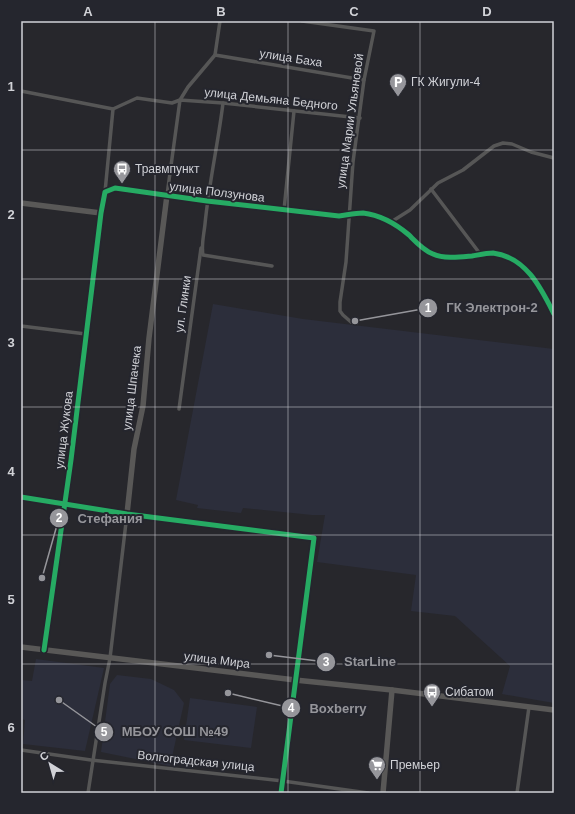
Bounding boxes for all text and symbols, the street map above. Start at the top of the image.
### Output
text: A [83,4,93,19]
text: B [216,4,226,19]
text: C [349,4,359,19]
text: D [482,4,492,19]
street label: улица Баха [259,46,324,70]
street label: улица Марии Ульяновой [334,53,366,189]
parking icon: ГК Жигули-4 [388,72,408,97]
place label: ГК Жигули-4 [411,75,480,89]
text: 1 [7,79,15,94]
street label: улица Демьяна Бедного [204,85,339,113]
bus stop icon: Травмпункт [112,159,132,184]
place label: Травмпункт [135,162,200,176]
street label: улица Ползунова [169,179,266,205]
text: 2 [7,207,15,222]
street label: ул. Глинки [172,275,194,333]
callout: ГК Электрон-2 [418,295,545,320]
text: ГК Электрон-2 [446,300,538,315]
text: 1 [425,301,432,315]
text: 3 [7,335,15,350]
street label: улица Шпачека [120,344,144,431]
street label: улица Жукова [52,390,76,470]
text: 4 [7,464,15,479]
callout: Стефания [49,506,150,531]
text: 2 [56,511,63,525]
text: Стефания [77,511,143,526]
text: 5 [7,592,15,607]
street label: улица Мира [183,649,251,671]
callout: StarLine [316,649,404,674]
text: StarLine [344,654,396,669]
text: 3 [323,655,330,669]
bus stop icon: Сибатом [422,682,442,707]
place label: Сибатом [445,685,494,699]
callout: Boxberry [281,696,374,721]
text: 4 [288,701,295,715]
text: Boxberry [309,701,367,716]
callout: МБОУ СОШ №49 [94,719,237,744]
text: 6 [7,720,15,735]
text: МБОУ СОШ №49 [122,724,228,739]
text: 5 [101,725,108,739]
north arrow [30,744,70,784]
street label: Волгоградская улица [137,748,256,774]
text: С [37,749,51,763]
supermarket icon: Премьер [367,755,387,780]
place label: Премьер [390,758,440,772]

